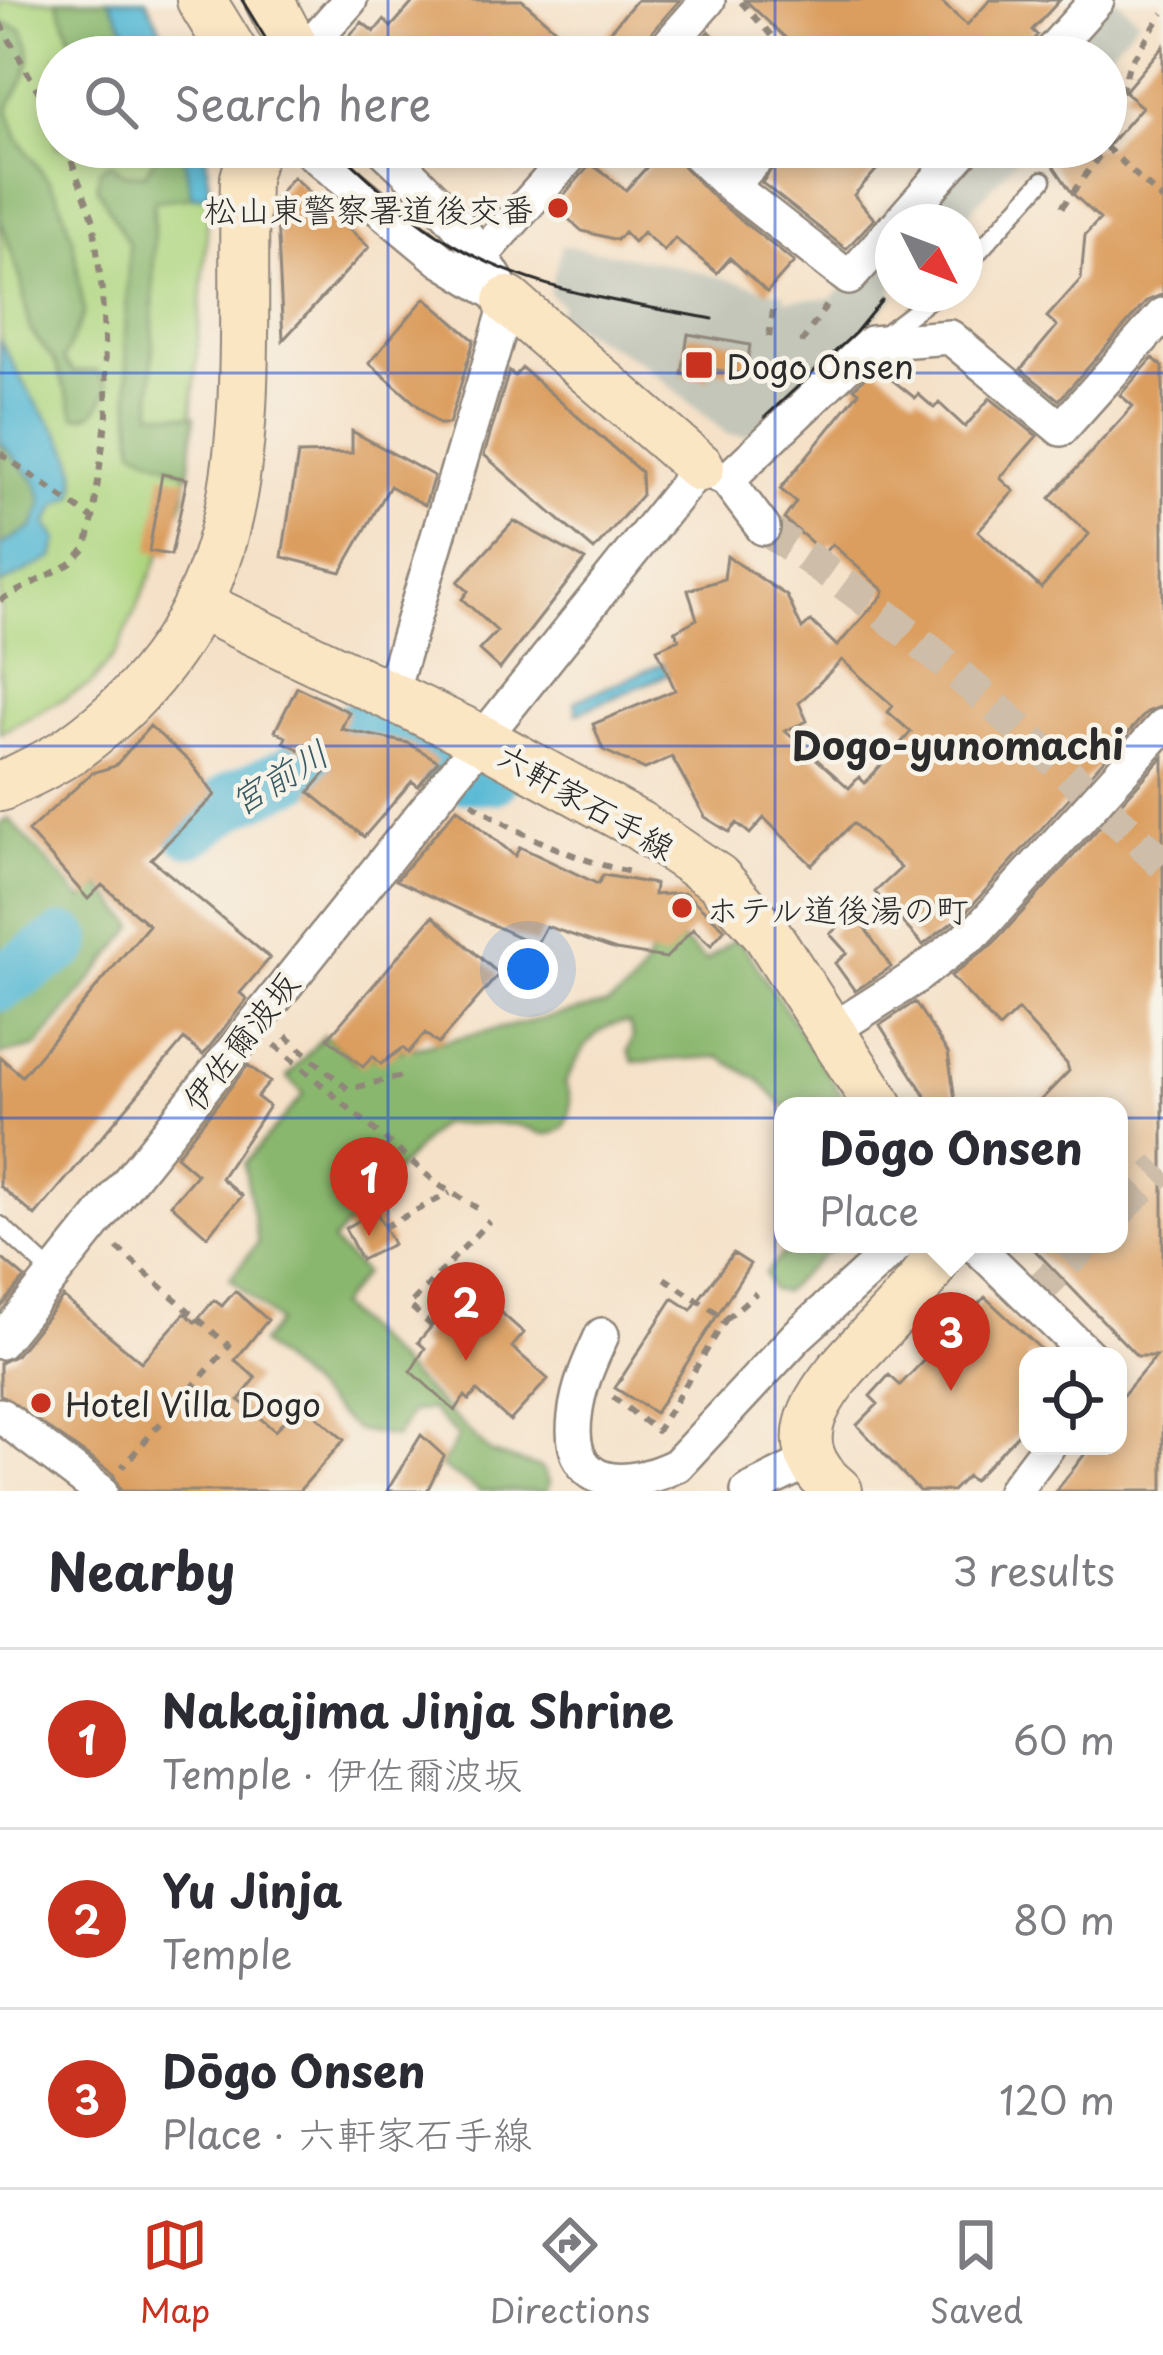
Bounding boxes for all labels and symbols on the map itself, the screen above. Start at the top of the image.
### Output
place label: 松山東警察署道後交番 [204,183,534,233]
marker: 松山東警察署道後交番 [545,195,571,221]
north arrow [875,204,983,312]
place label: Dogo Onsen [726,340,914,390]
marker: Dogo Onsen [683,349,715,381]
district label: Dogo-yunomachi [792,714,1124,773]
water label: 宮前川 [218,725,338,827]
street label: 六軒家石手線 [489,729,685,871]
place label: ホテル道後湯の町 [706,883,969,933]
marker: ホテル道後湯の町 [669,895,695,921]
your location [498,939,558,999]
street label: 伊佐爾波坂 [169,960,309,1120]
pin: 1 [330,1137,408,1236]
pin: 2 [427,1262,505,1361]
pin: 3 [912,1292,990,1391]
place label: Hotel Villa Dogo [65,1378,321,1428]
marker: Hotel Villa Dogo [28,1390,54,1416]

